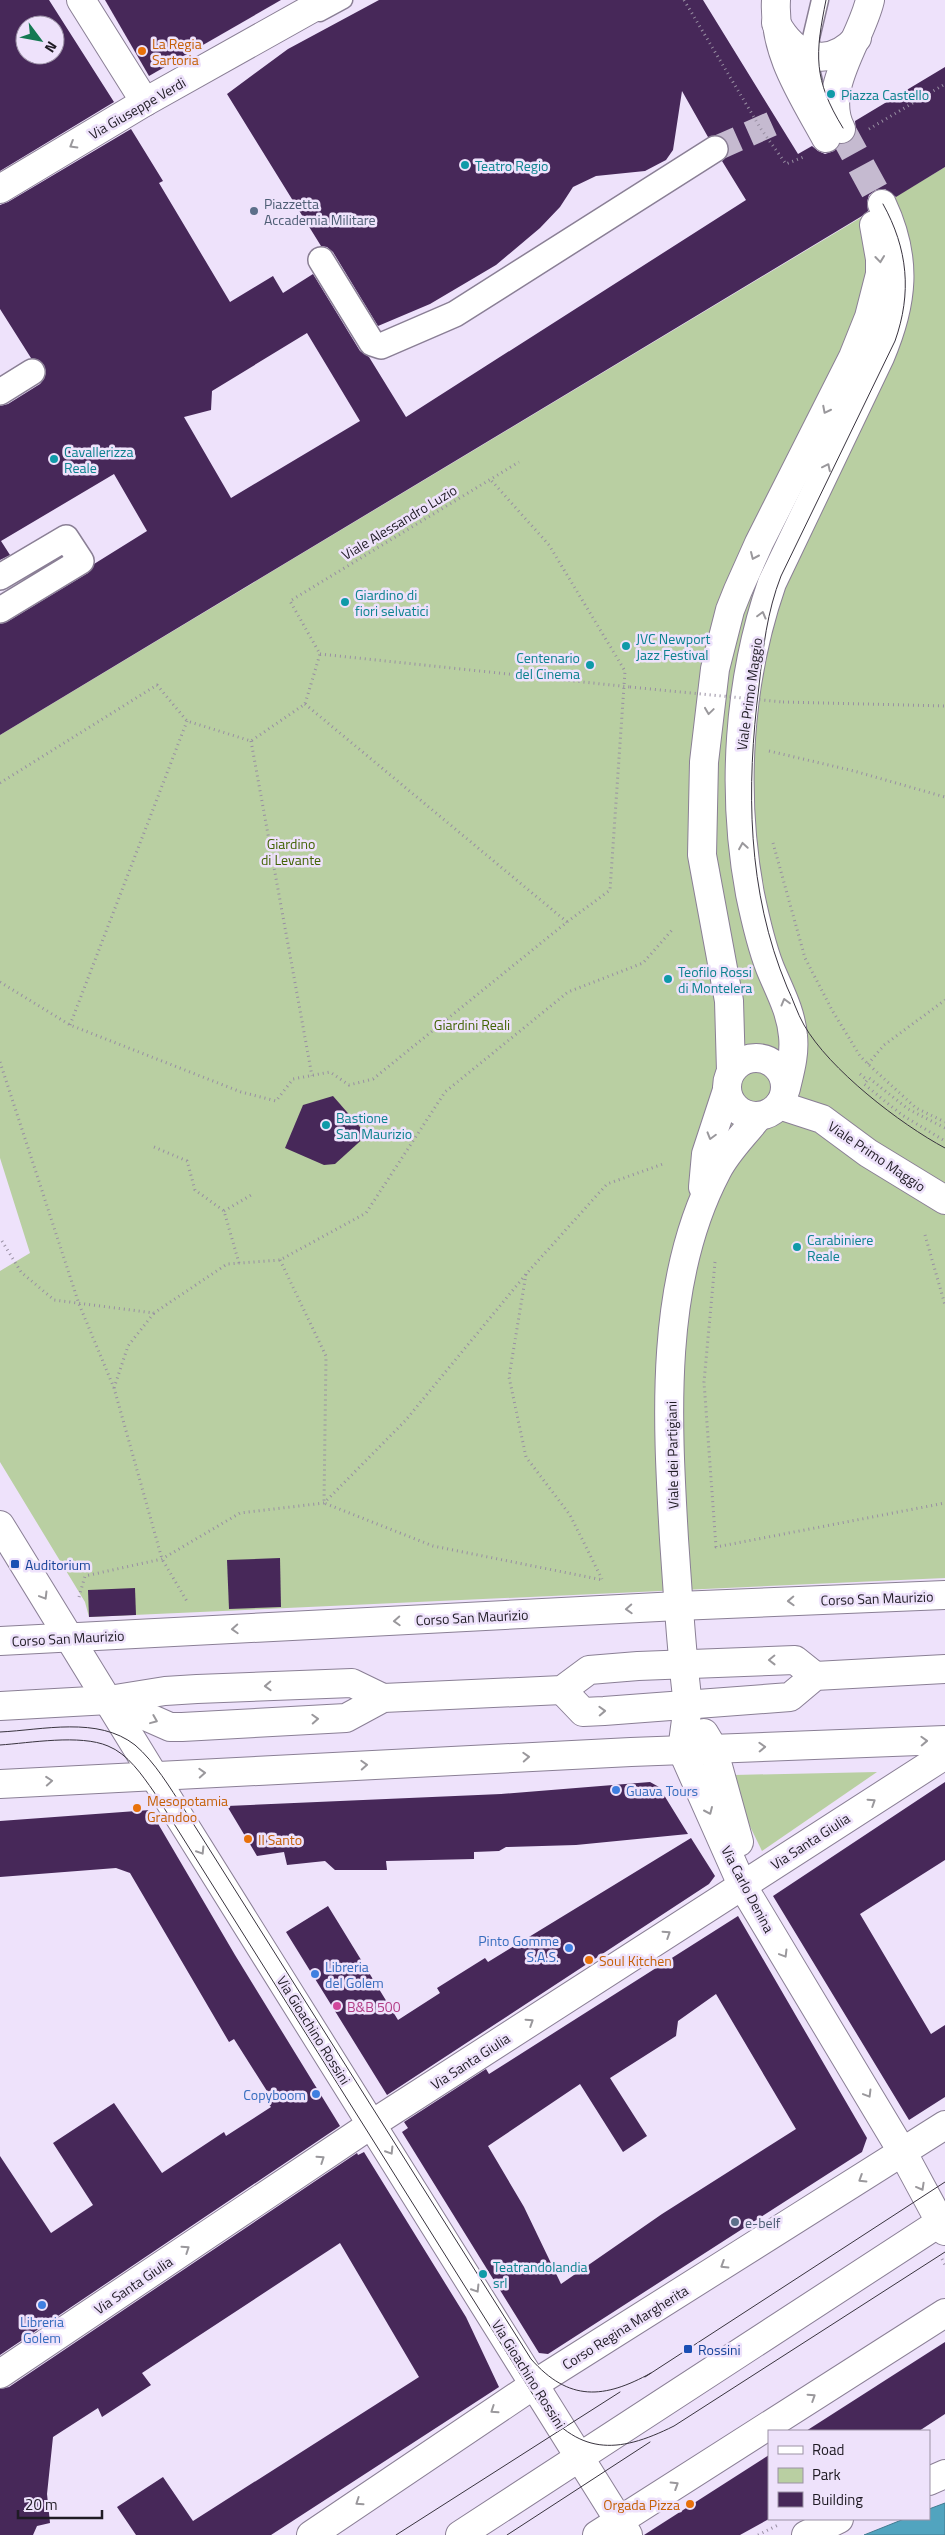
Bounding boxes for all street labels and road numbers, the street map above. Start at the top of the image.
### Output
street label: Via Giuseppe Verdi [85,72,189,144]
street label: Viale Alessandro Luzio [337,479,461,565]
street label: Viale Primo Maggio [731,636,767,752]
street label: Viale Primo Maggio [824,1116,930,1196]
street label: Viale dei Partigiani [661,1401,683,1509]
street label: Corso San Maurizio [820,1586,934,1610]
street label: Corso San Maurizio [415,1604,529,1630]
street label: Corso San Maurizio [11,1625,125,1651]
street label: Via Santa Giulia [766,1807,854,1875]
street label: Via Carlo Denina [716,1842,780,1936]
street label: Via Gioachino Rossini [272,1972,356,2088]
street label: Via Santa Giulia [426,2027,514,2095]
street label: Via Santa Giulia [89,2251,177,2319]
street label: Corso Regina Margherita [558,2280,692,2374]
street label: Via Gioachino Rossini [487,2316,571,2432]

